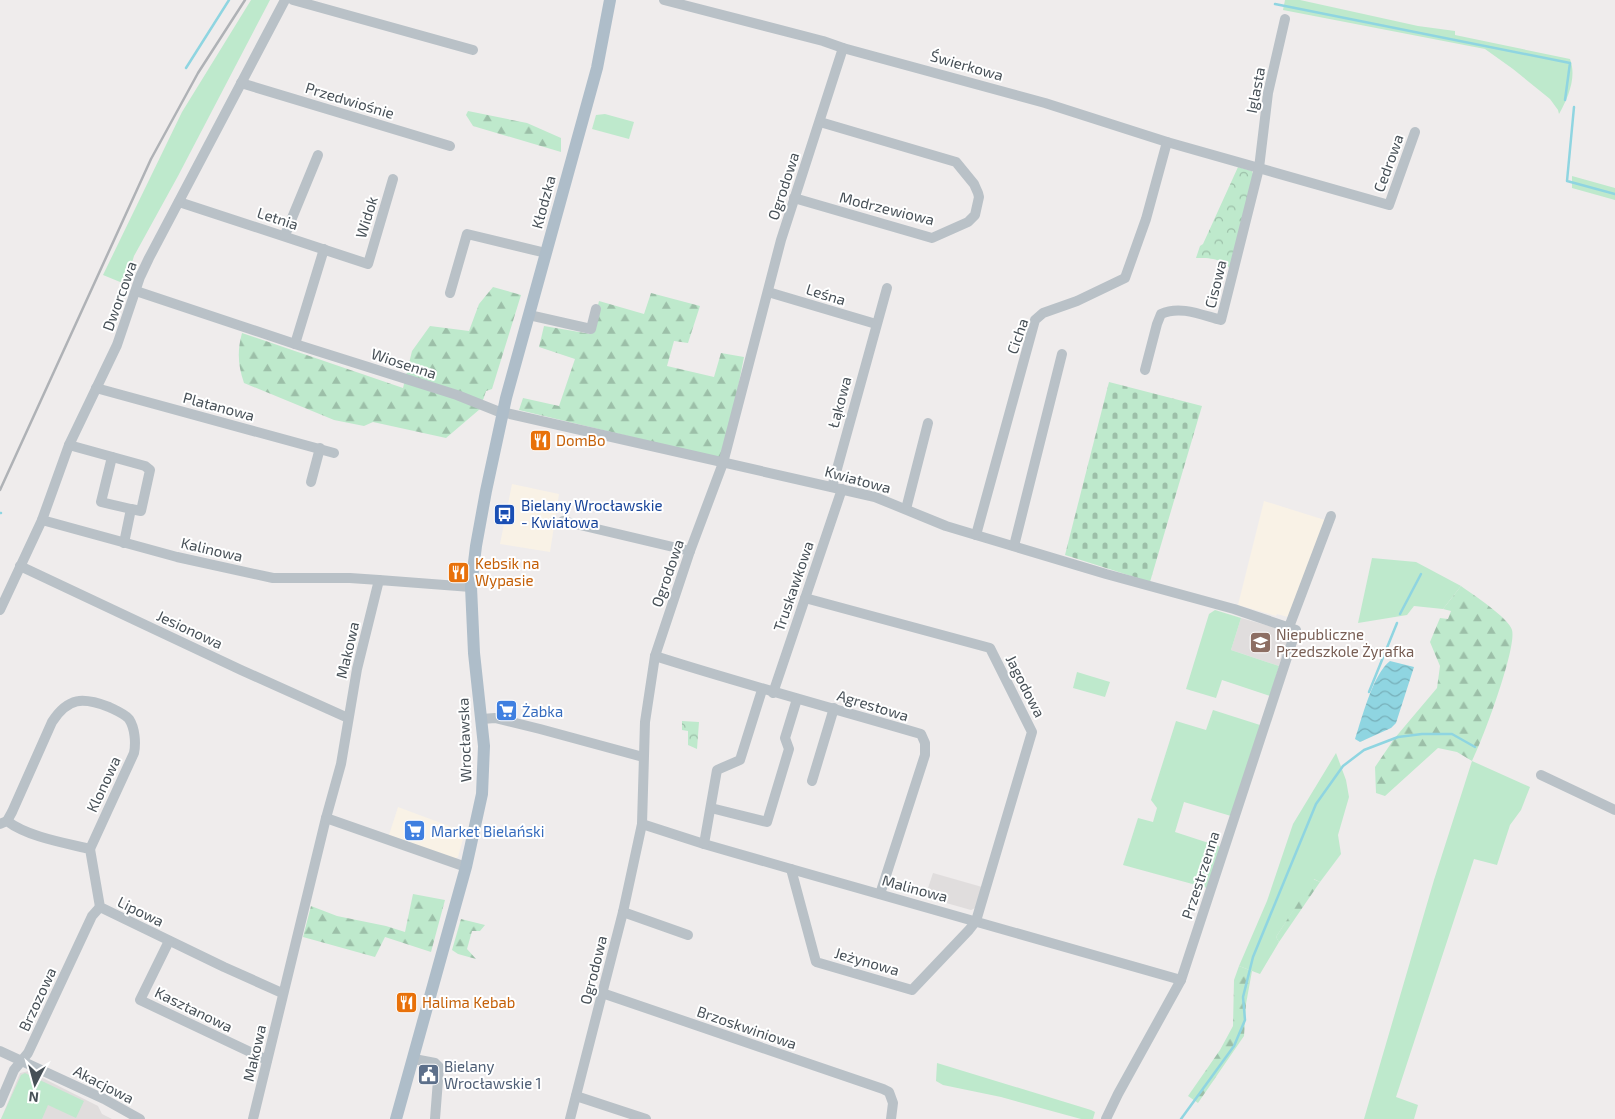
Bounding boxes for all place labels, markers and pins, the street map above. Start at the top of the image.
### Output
restaurant icon: DomBo [528,428,552,452]
place label: DomBo [556,431,605,449]
place label: Bielany Wrocławskie - Kwiatowa [521,496,662,531]
bus stop icon: Bielany Wrocławskie - Kwiatowa [493,502,517,526]
place label: Kebsik na Wypasie [475,554,539,589]
restaurant icon: Kebsik na Wypasie [447,560,471,584]
place label: Niepubliczne Przedszkole Żyrafka [1276,625,1414,660]
school or university icon: Niepubliczne Przedszkole Żyrafka [1248,631,1272,655]
supermarket icon: Żabka [494,699,518,723]
place label: Żabka [522,702,563,720]
supermarket icon: Market Bielański [403,819,427,843]
place label: Market Bielański [431,822,544,840]
restaurant icon: Halima Kebab [394,990,418,1014]
place label: Halima Kebab [422,993,515,1011]
place label: Bielany Wrocławskie 1 [444,1057,542,1092]
public building icon: Bielany Wrocławskie 1 [416,1063,440,1087]

